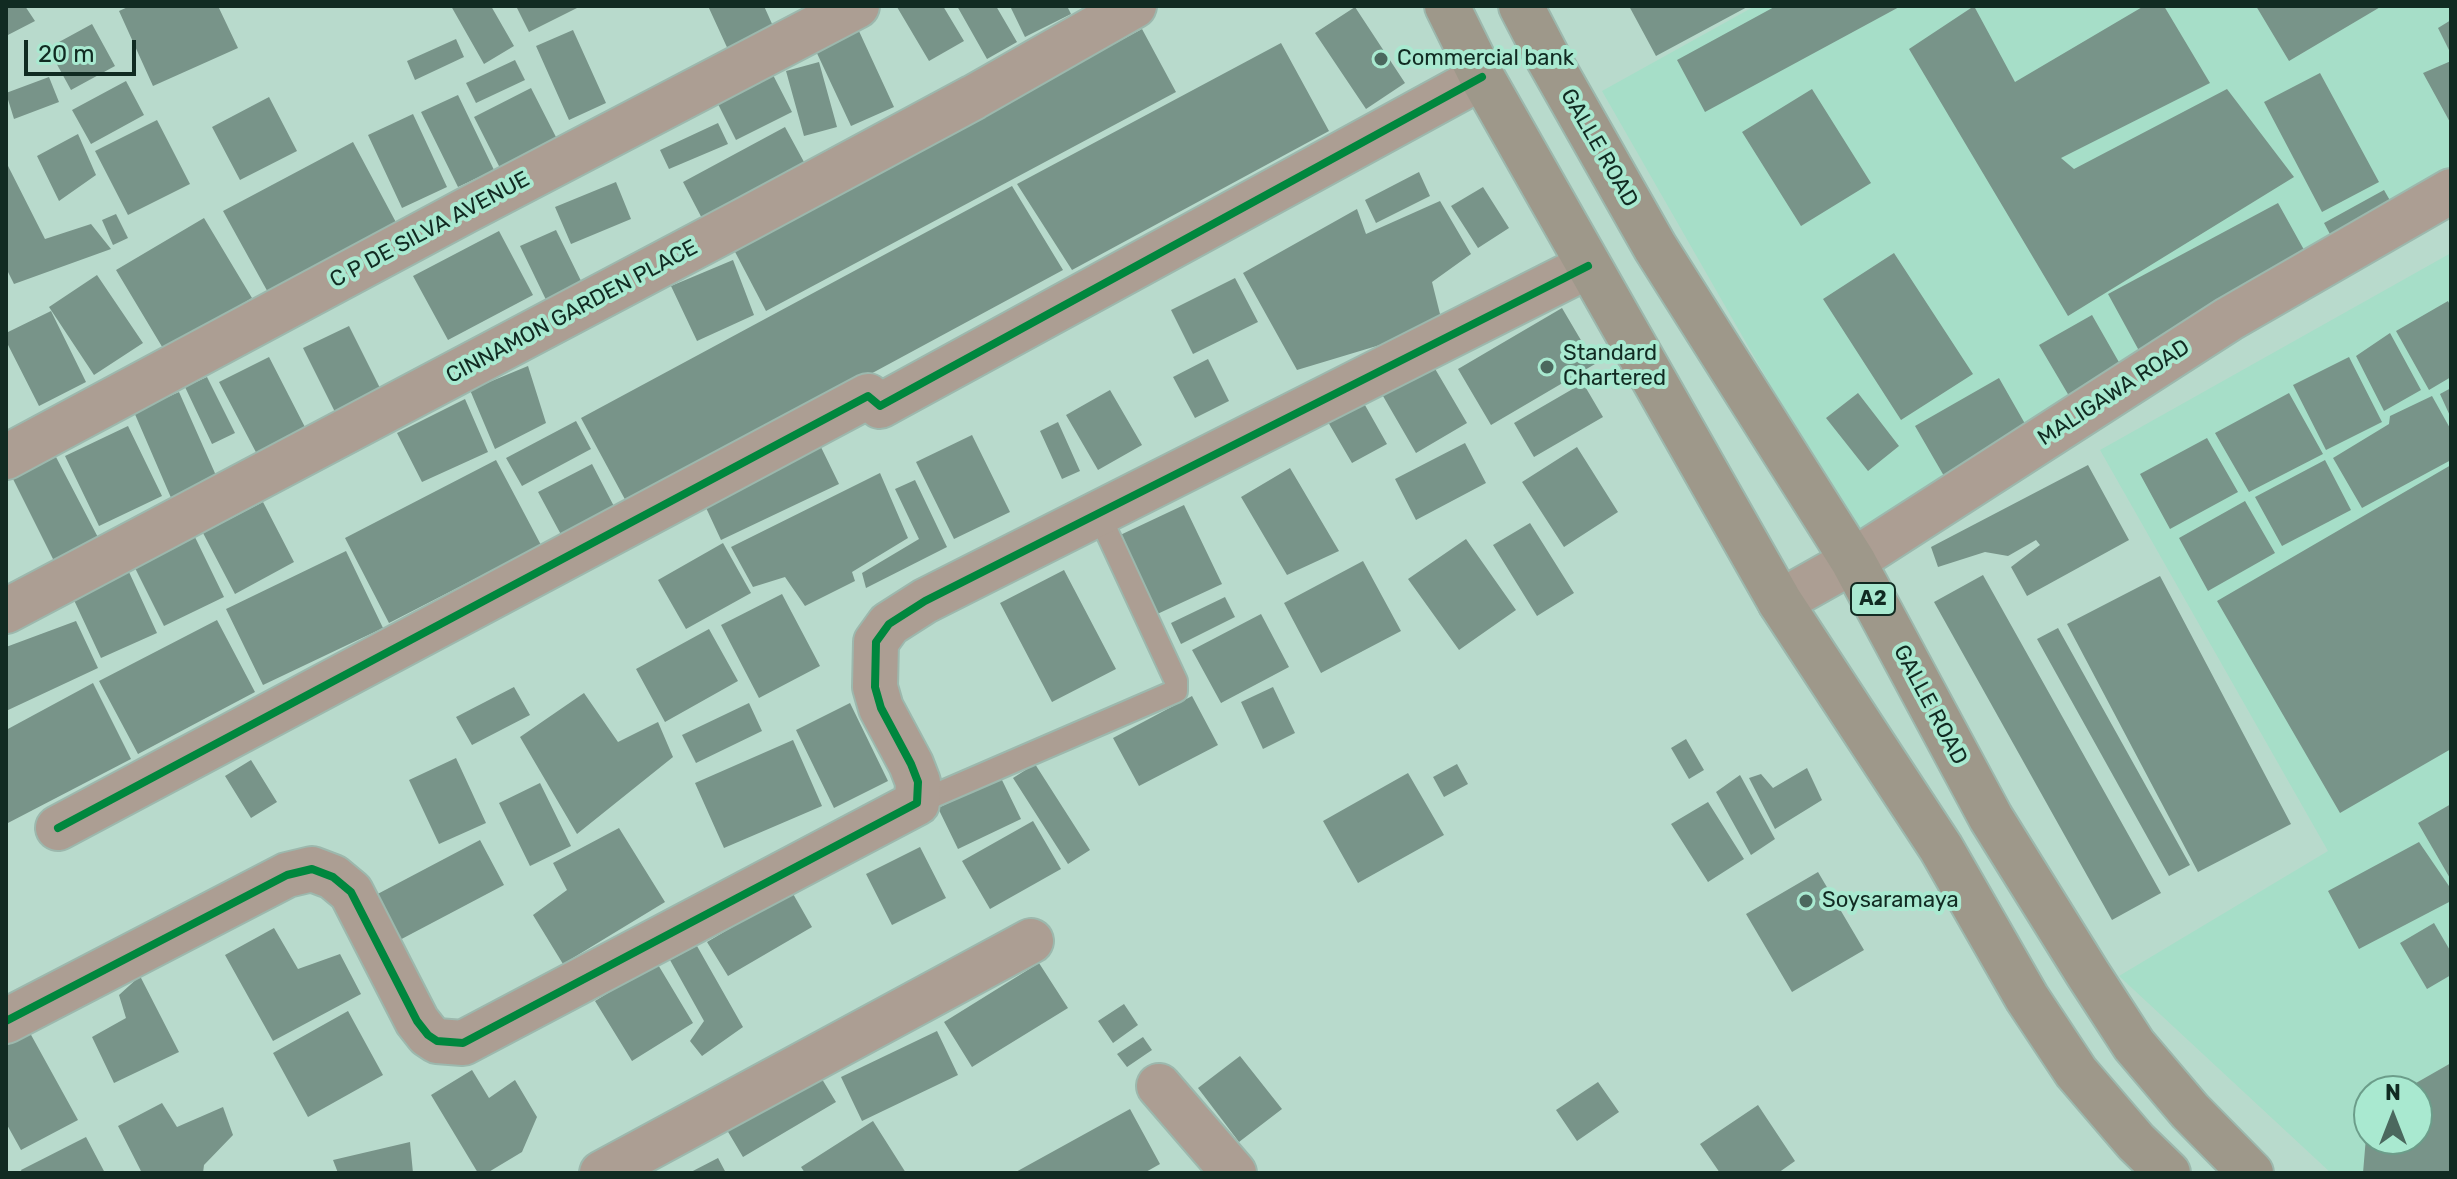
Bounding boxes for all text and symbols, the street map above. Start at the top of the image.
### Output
scale bar [28,24,140,74]
text: 20 m [38,40,95,68]
place label: Commercial bank [1397,46,1574,72]
marker: Commercial bank [1372,50,1390,68]
street label: GALLE ROAD [1555,84,1643,212]
street label: C P DE SILVA AVENUE [326,166,534,294]
street label: CINNAMON GARDEN PLACE [442,234,702,390]
street label: MALIGAWA ROAD [2033,334,2195,452]
place label: Standard Chartered [1563,341,1666,392]
marker: Standard Chartered [1538,358,1556,376]
road number: A2 [1851,583,1895,615]
street label: GALLE ROAD [1887,641,1973,769]
place label: Soysaramaya [1822,888,1959,914]
marker: Soysaramaya [1797,892,1815,910]
north arrow [2353,1075,2433,1155]
text: N [2385,1079,2401,1106]

